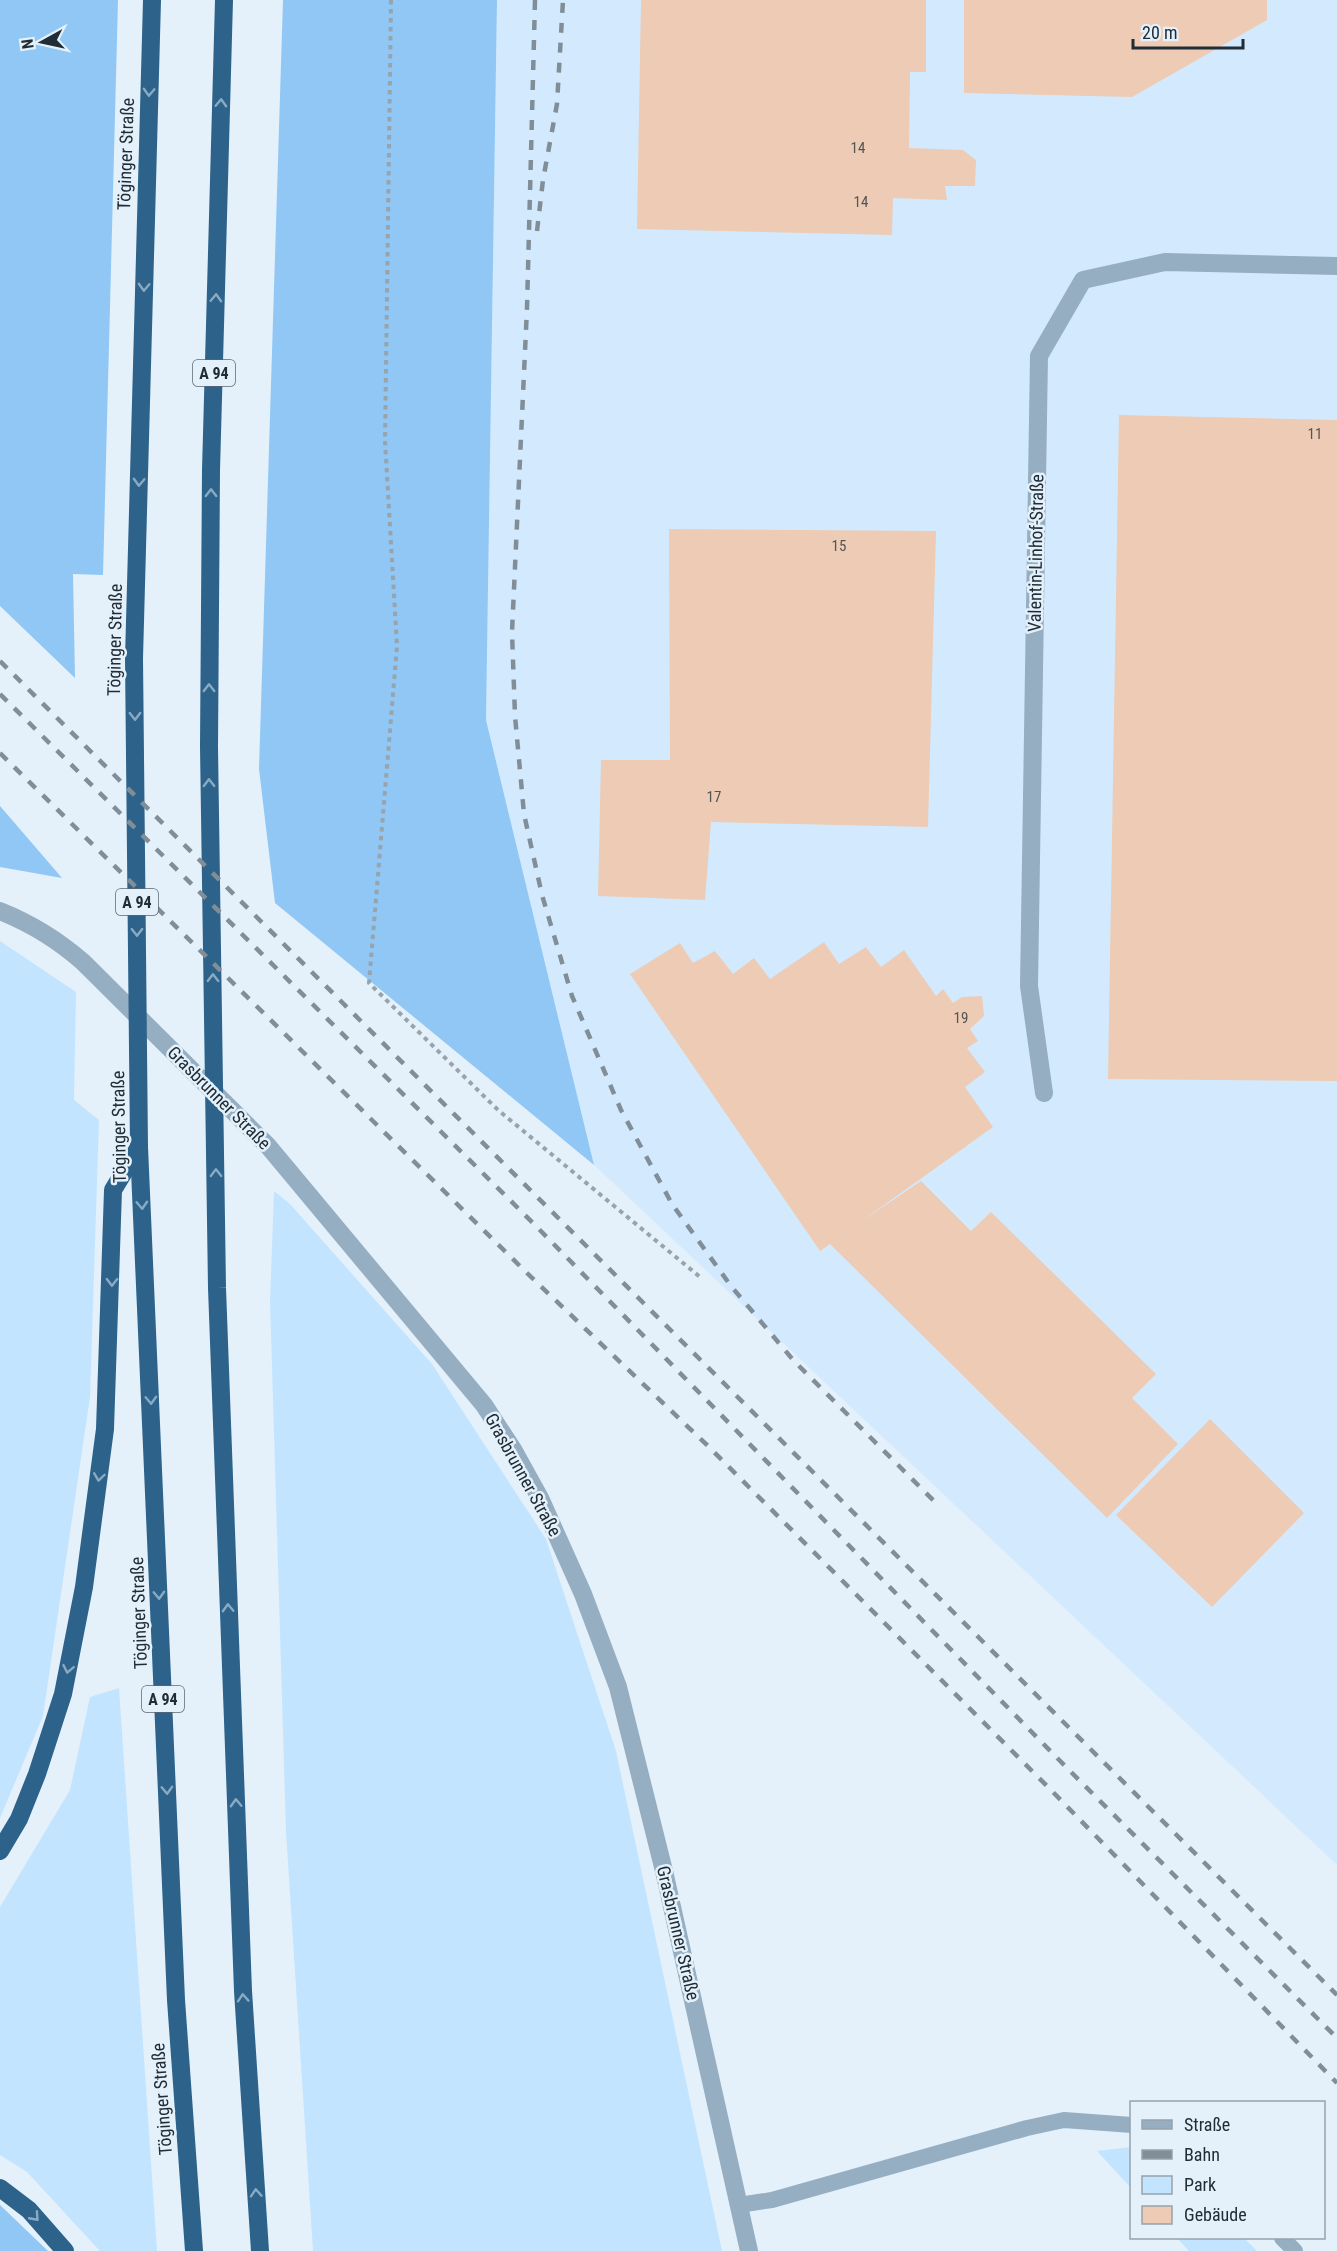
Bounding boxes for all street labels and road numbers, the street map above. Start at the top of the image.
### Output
street label: Töginger Straße [113,97,138,211]
road number: A 94 [193,360,235,386]
street label: Valentin-Linhof-Straße [1024,474,1047,632]
street label: Töginger Straße [103,584,126,696]
road number: A 94 [116,889,158,915]
street label: Grasbrunner Straße [163,1042,275,1154]
street label: Töginger Straße [107,1071,130,1183]
street label: Grasbrunner Straße [481,1410,566,1540]
street label: Töginger Straße [126,1556,151,1670]
road number: A 94 [142,1686,184,1712]
street label: Grasbrunner Straße [653,1864,704,2002]
street label: Töginger Straße [147,2042,176,2156]

